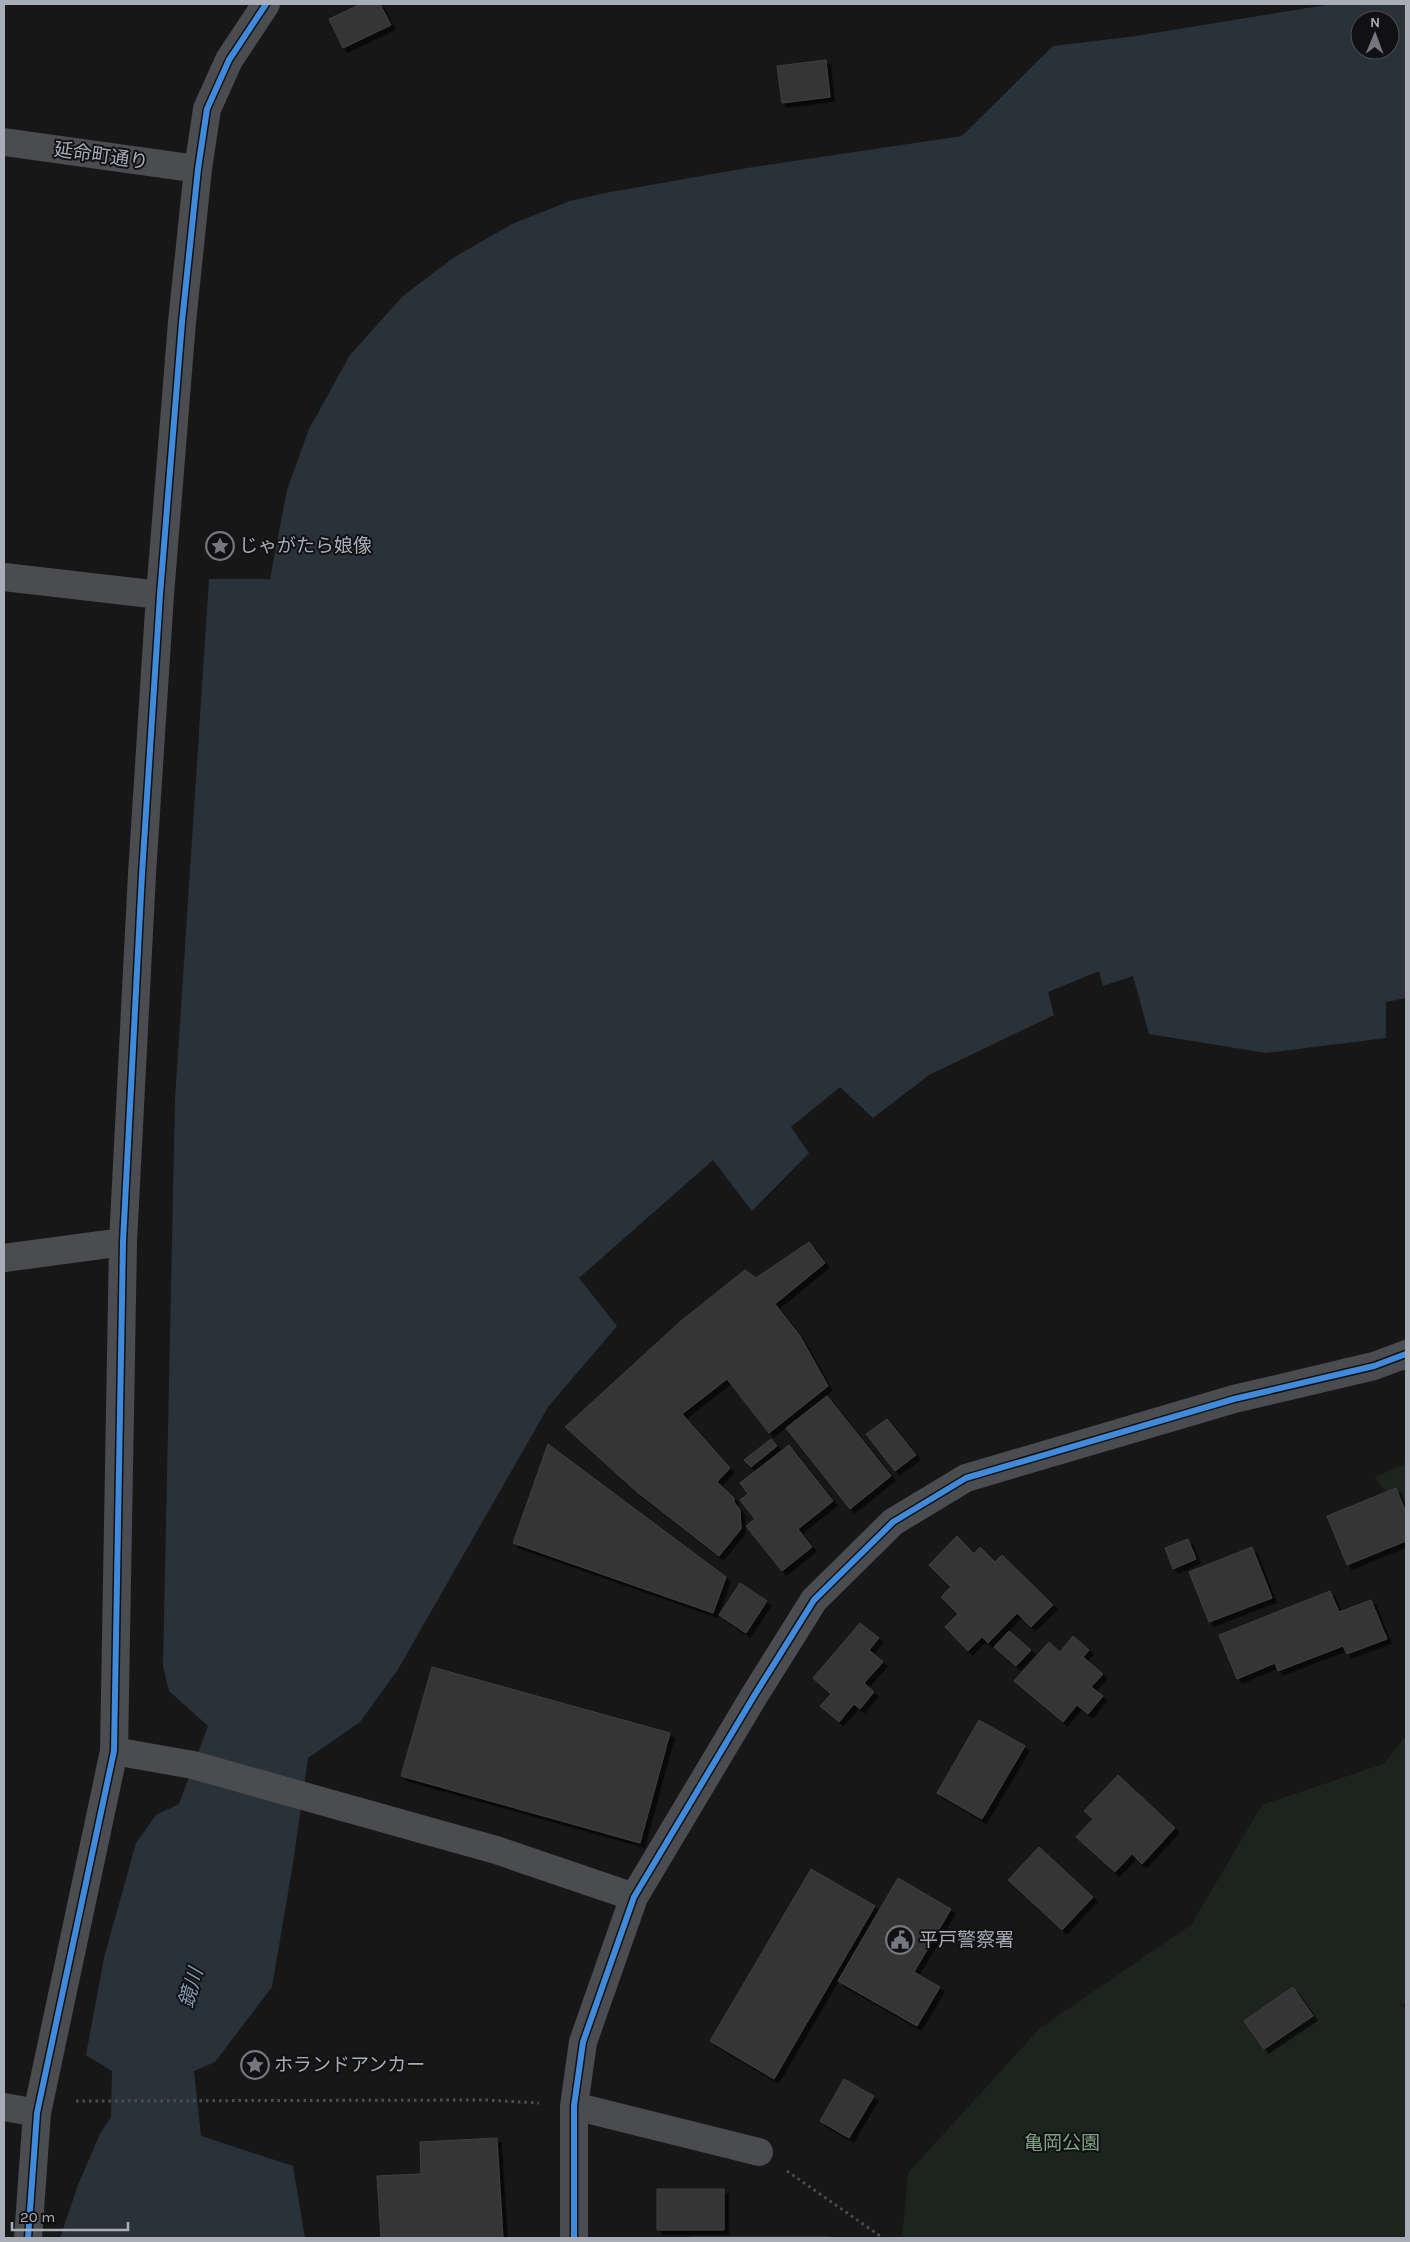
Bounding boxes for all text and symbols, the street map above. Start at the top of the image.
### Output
north arrow [1350,10,1400,60]
text: N [1370,14,1380,31]
street label: 延命町通り [52,138,150,174]
place icon: じゃがたら娘像 [205,531,235,561]
place label: じゃがたら娘像 [239,535,372,557]
public building icon: 平戸警察署 [885,1925,915,1955]
place label: 平戸警察署 [919,1929,1014,1951]
water label: 鏡川 [174,1964,208,2010]
place icon: ホランドアンカー [240,2050,270,2080]
place label: ホランドアンカー [274,2054,425,2076]
park label: 亀岡公園 [1024,2132,1100,2154]
scale bar [12,2200,129,2232]
text: 20 m [20,2208,55,2226]

